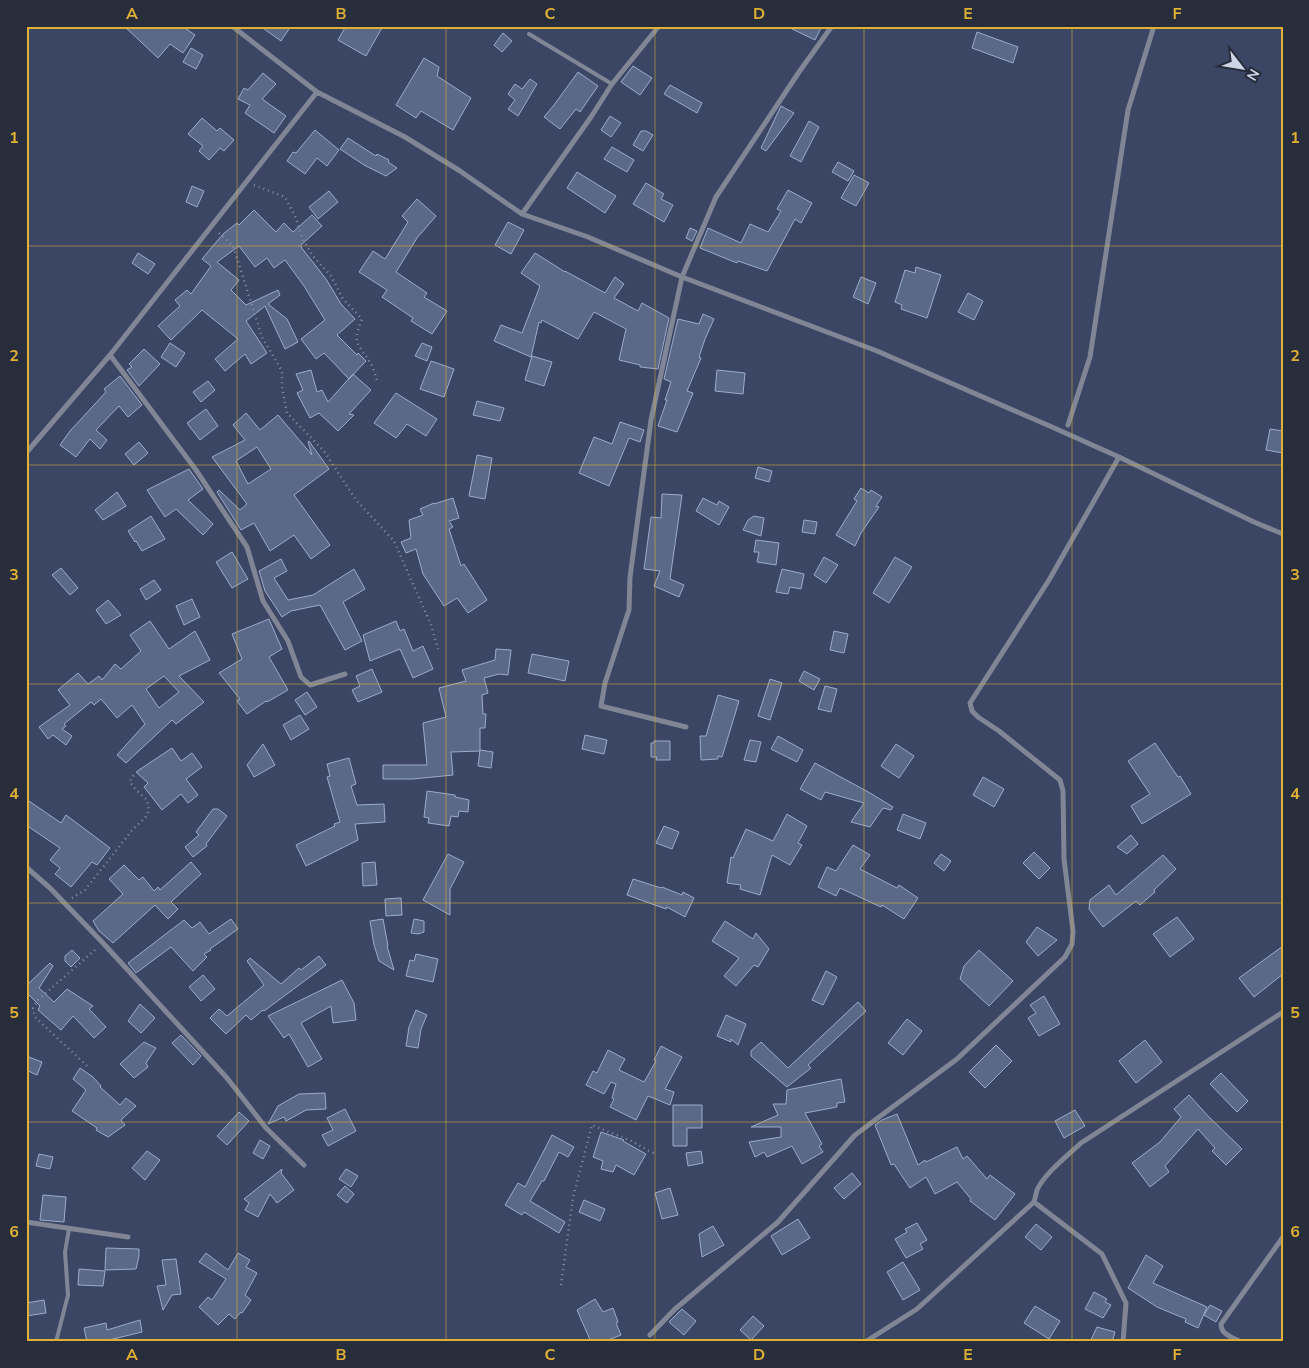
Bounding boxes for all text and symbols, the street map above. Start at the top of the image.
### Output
text: A [126,3,138,25]
text: B [335,3,347,25]
text: C [545,3,556,25]
text: D [753,3,765,25]
text: E [963,3,973,25]
text: F [1173,3,1182,25]
north arrow [1216,42,1266,92]
text: N [1242,65,1264,84]
text: 1 [9,127,19,149]
text: 1 [1290,127,1300,149]
text: 2 [9,345,19,367]
text: 2 [1290,345,1300,367]
text: 3 [9,564,19,586]
text: 3 [1290,564,1300,586]
text: 4 [9,783,19,805]
text: 4 [1290,783,1300,805]
text: 5 [9,1002,19,1024]
text: 5 [1290,1002,1300,1024]
text: 6 [9,1221,19,1243]
text: 6 [1290,1221,1300,1243]
text: A [126,1344,138,1366]
text: B [335,1344,347,1366]
text: C [545,1344,556,1366]
text: D [753,1344,765,1366]
text: E [963,1344,973,1366]
text: F [1173,1344,1182,1366]

